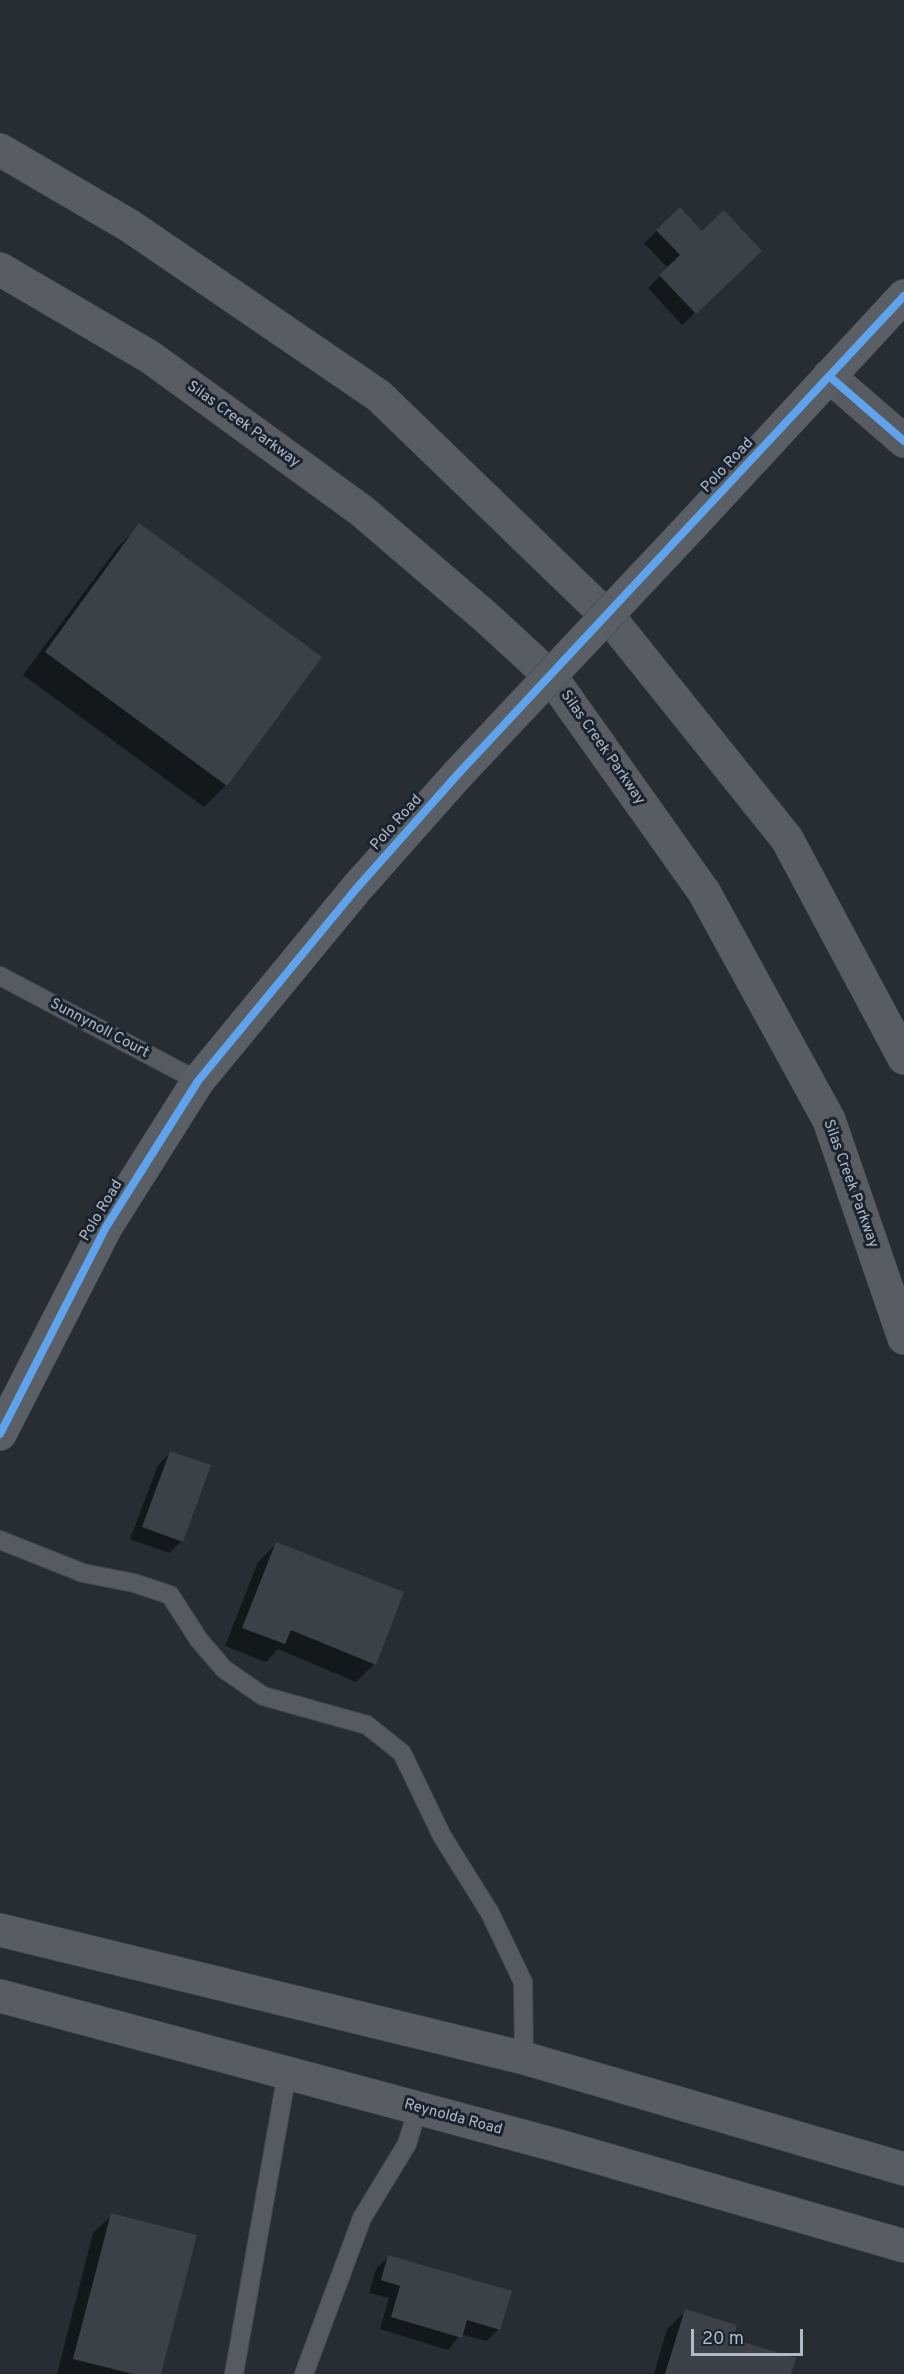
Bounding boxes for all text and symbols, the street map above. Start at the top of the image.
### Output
street label: Silas Creek Parkway [183,378,303,472]
street label: Polo Road [698,435,758,497]
street label: Silas Creek Parkway [556,687,648,809]
street label: Polo Road [367,792,427,854]
street label: Sunnynoll Court [46,995,152,1063]
street label: Silas Creek Parkway [818,1117,882,1251]
street label: Polo Road [77,1177,127,1245]
street label: Reynolda Road [402,2096,504,2140]
scale bar [694,2317,806,2355]
text: 20 m [702,2328,744,2351]

